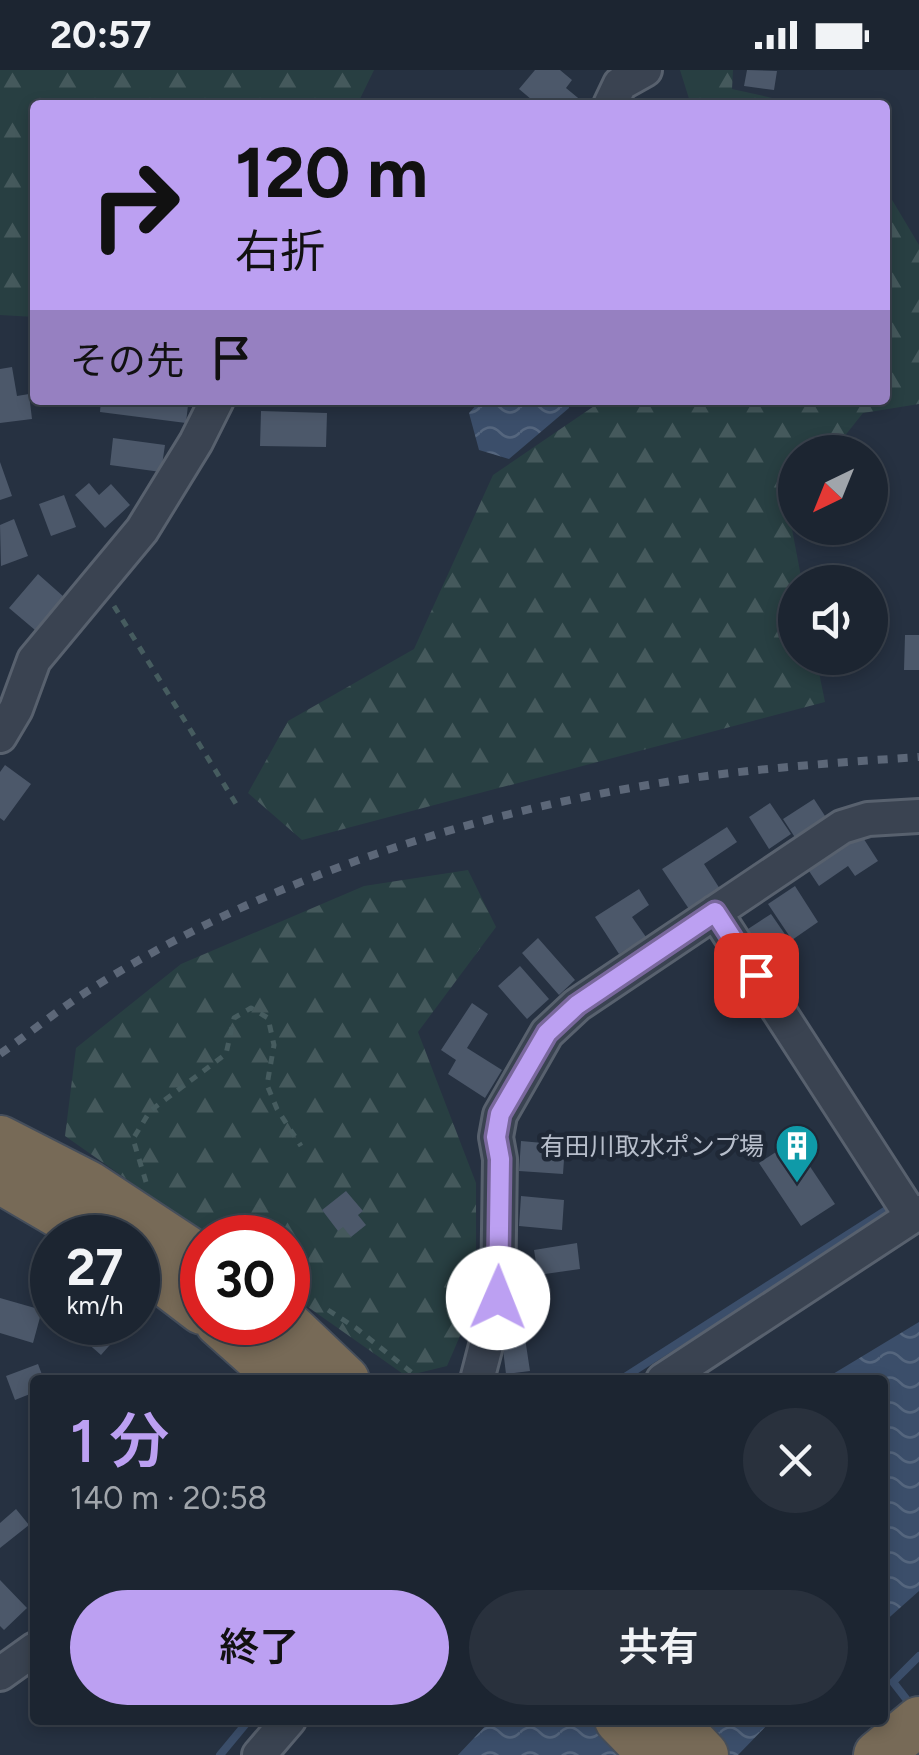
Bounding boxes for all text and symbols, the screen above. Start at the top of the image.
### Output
text: 20:57 [50,12,151,58]
text: 120 m [235,130,428,215]
icon: right [70,140,200,270]
text: 右折 [235,224,325,278]
icon: arrive [204,330,259,385]
text: その先 [70,338,184,384]
north arrow [778,435,888,545]
map controls [778,435,888,675]
button: sound [778,565,888,675]
pin [714,933,799,1018]
icon: arrive [729,948,784,1003]
building icon: 有田川取水ポンプ場 [774,1123,820,1184]
place label: 有田川取水ポンプ場 [540,1131,764,1161]
speed limit sign: 30 [180,1215,310,1345]
text: 27 [67,1237,123,1298]
position arrow [446,1246,550,1350]
text: km/h [66,1290,124,1320]
text: 1 分 [70,1405,170,1477]
button: close [743,1408,848,1513]
text: 140 m · 20:58 [70,1479,267,1517]
button: 終了 [70,1590,449,1705]
button: 共有 [469,1590,848,1705]

